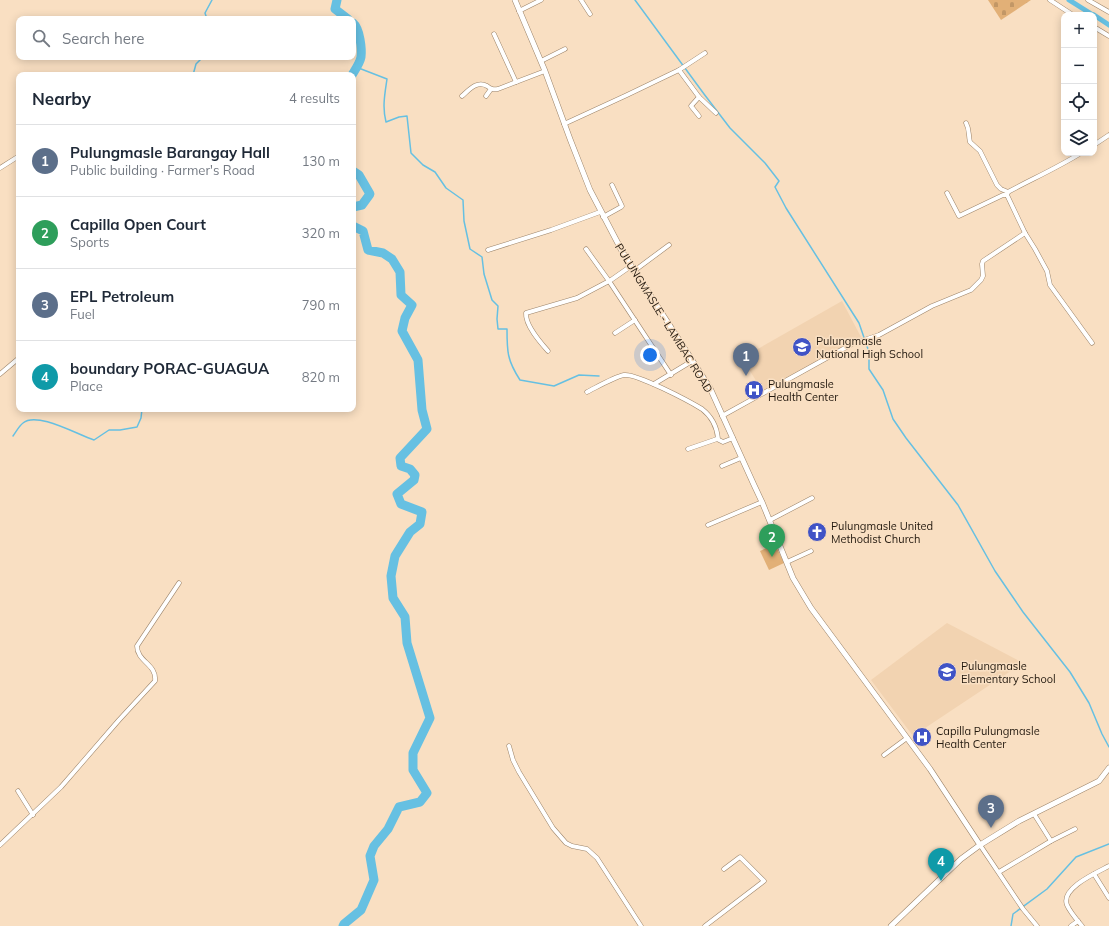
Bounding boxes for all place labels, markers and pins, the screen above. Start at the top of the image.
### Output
place label: Pulungmasle National High School [816,334,923,361]
school or university icon: Pulungmasle National High School [791,336,813,358]
pin: 1 [733,343,759,376]
place label: Pulungmasle Health Center [768,377,838,404]
hospital icon: Pulungmasle Health Center [743,379,765,401]
place label: Pulungmasle United Methodist Church [831,519,933,546]
church icon: Pulungmasle United Methodist Church [806,521,828,543]
pin: 2 [759,524,785,557]
place label: Pulungmasle Elementary School [961,659,1056,686]
school or university icon: Pulungmasle Elementary School [936,661,958,683]
place label: Capilla Pulungmasle Health Center [936,724,1040,751]
hospital icon: Capilla Pulungmasle Health Center [911,726,933,748]
pin: 3 [978,795,1004,828]
pin: 4 [928,848,954,881]

